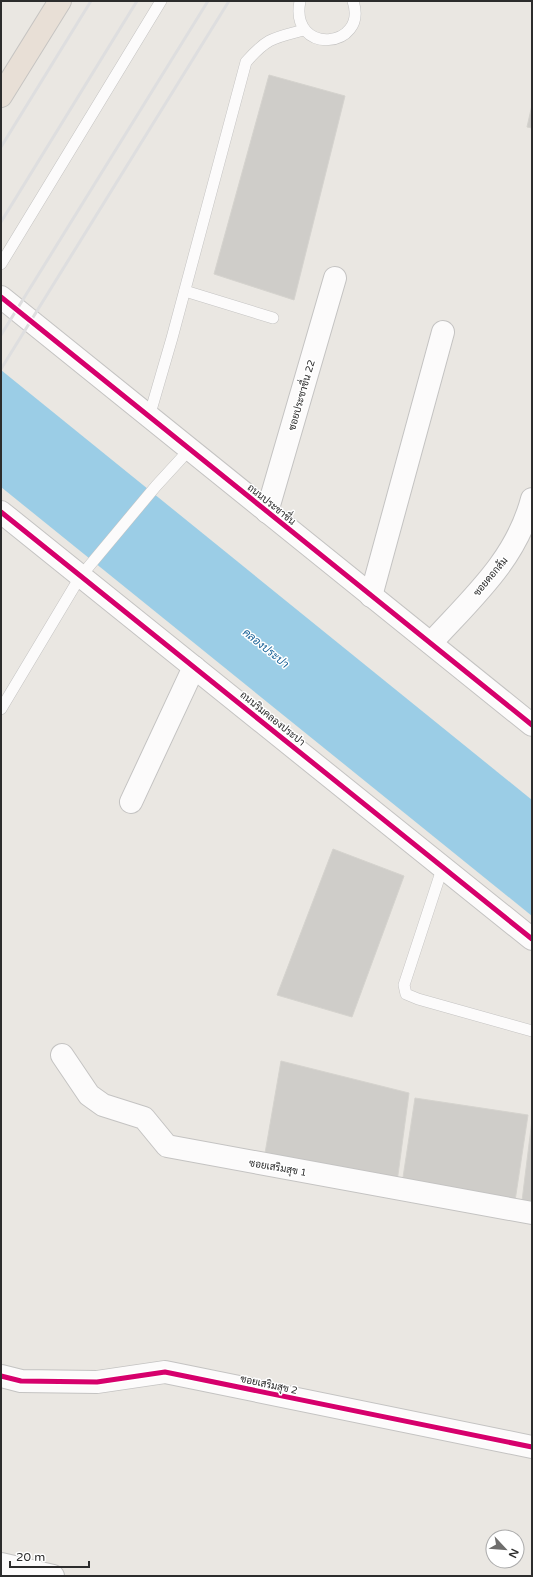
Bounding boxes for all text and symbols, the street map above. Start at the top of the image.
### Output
street label: ซอยประชาชื่น 22 [283,358,318,432]
street label: ถนนประชาชื่น [245,479,300,528]
street label: ซอยดอกส้ม [470,554,511,599]
water label: คลองประปา [240,626,291,671]
street label: ถนนริมคลองประปา [238,689,307,749]
street label: ซอยเสริมสุข 1 [248,1157,308,1180]
street label: ซอยเสริมสุข 2 [239,1373,299,1398]
north arrow [485,1529,525,1569]
scale bar [10,1543,89,1569]
text: N [506,1546,521,1560]
text: 20 m [16,1550,45,1564]

